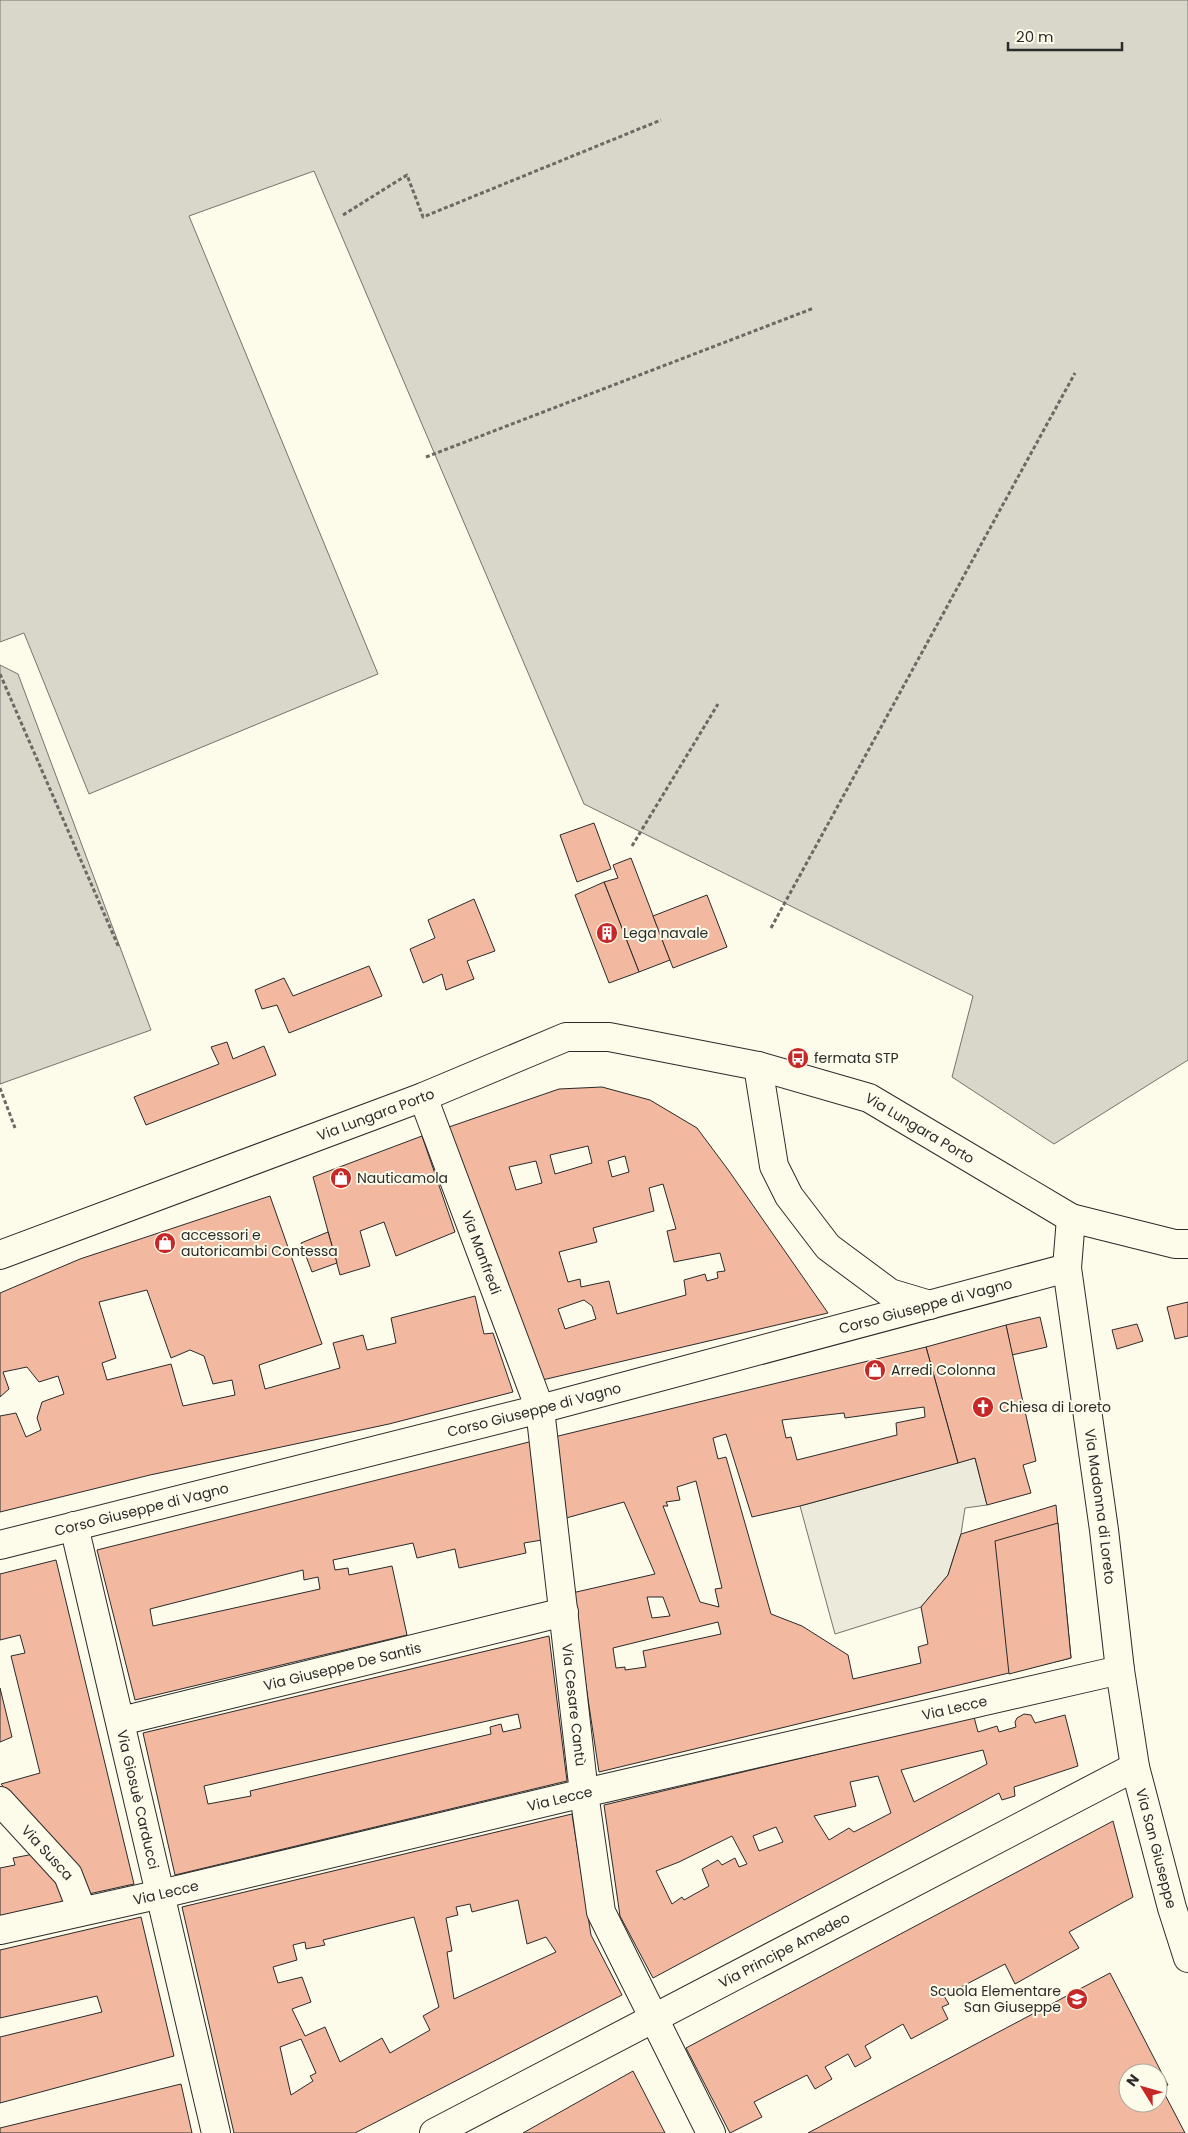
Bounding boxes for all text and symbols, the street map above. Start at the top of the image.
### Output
scale bar [1008,20,1122,52]
text: 20 m [1016,26,1054,47]
building icon: Lega navale [595,921,619,945]
place label: Lega navale [623,923,709,943]
bus stop icon: fermata STP [786,1046,810,1070]
place label: fermata STP [814,1048,899,1068]
street label: Via Lungara Porto [314,1083,437,1146]
street label: Via Lungara Porto [861,1088,978,1168]
shop icon: Nauticamola [329,1166,353,1190]
place label: Nauticamola [357,1168,448,1188]
street label: Via Manfredi [456,1208,506,1297]
place label: accessori e autoricambi Contessa [181,1225,338,1261]
shop icon: accessori e autoricambi Contessa [153,1231,177,1255]
street label: Corso Giuseppe di Vagno [837,1273,1015,1339]
shop icon: Arredi Colonna [863,1358,887,1382]
place label: Arredi Colonna [891,1360,996,1380]
street label: Corso Giuseppe di Vagno [445,1378,623,1442]
church icon: Chiesa di Loreto [971,1395,995,1419]
place label: Chiesa di Loreto [999,1397,1111,1417]
street label: Via Madonna di Loreto [1080,1427,1120,1586]
street label: Corso Giuseppe di Vagno [52,1478,231,1541]
street label: Via Giuseppe De Santis [261,1637,423,1696]
street label: Via Cesare Cantù [557,1642,591,1767]
street label: Via Lecce [920,1691,989,1725]
street label: Via Giosuè Carducci [112,1728,164,1871]
street label: Via Lecce [525,1781,595,1816]
street label: Via San Giuseppe [1131,1786,1182,1911]
street label: Via Susca [17,1821,78,1885]
street label: Via Lecce [131,1875,201,1910]
street label: Via Principe Amedeo [715,1908,853,1993]
place label: Scuola Elementare San Giuseppe [930,1981,1061,2017]
school or university icon: Scuola Elementare San Giuseppe [1065,1987,1089,2011]
north arrow [1118,2063,1168,2113]
text: N [1121,2070,1144,2090]

